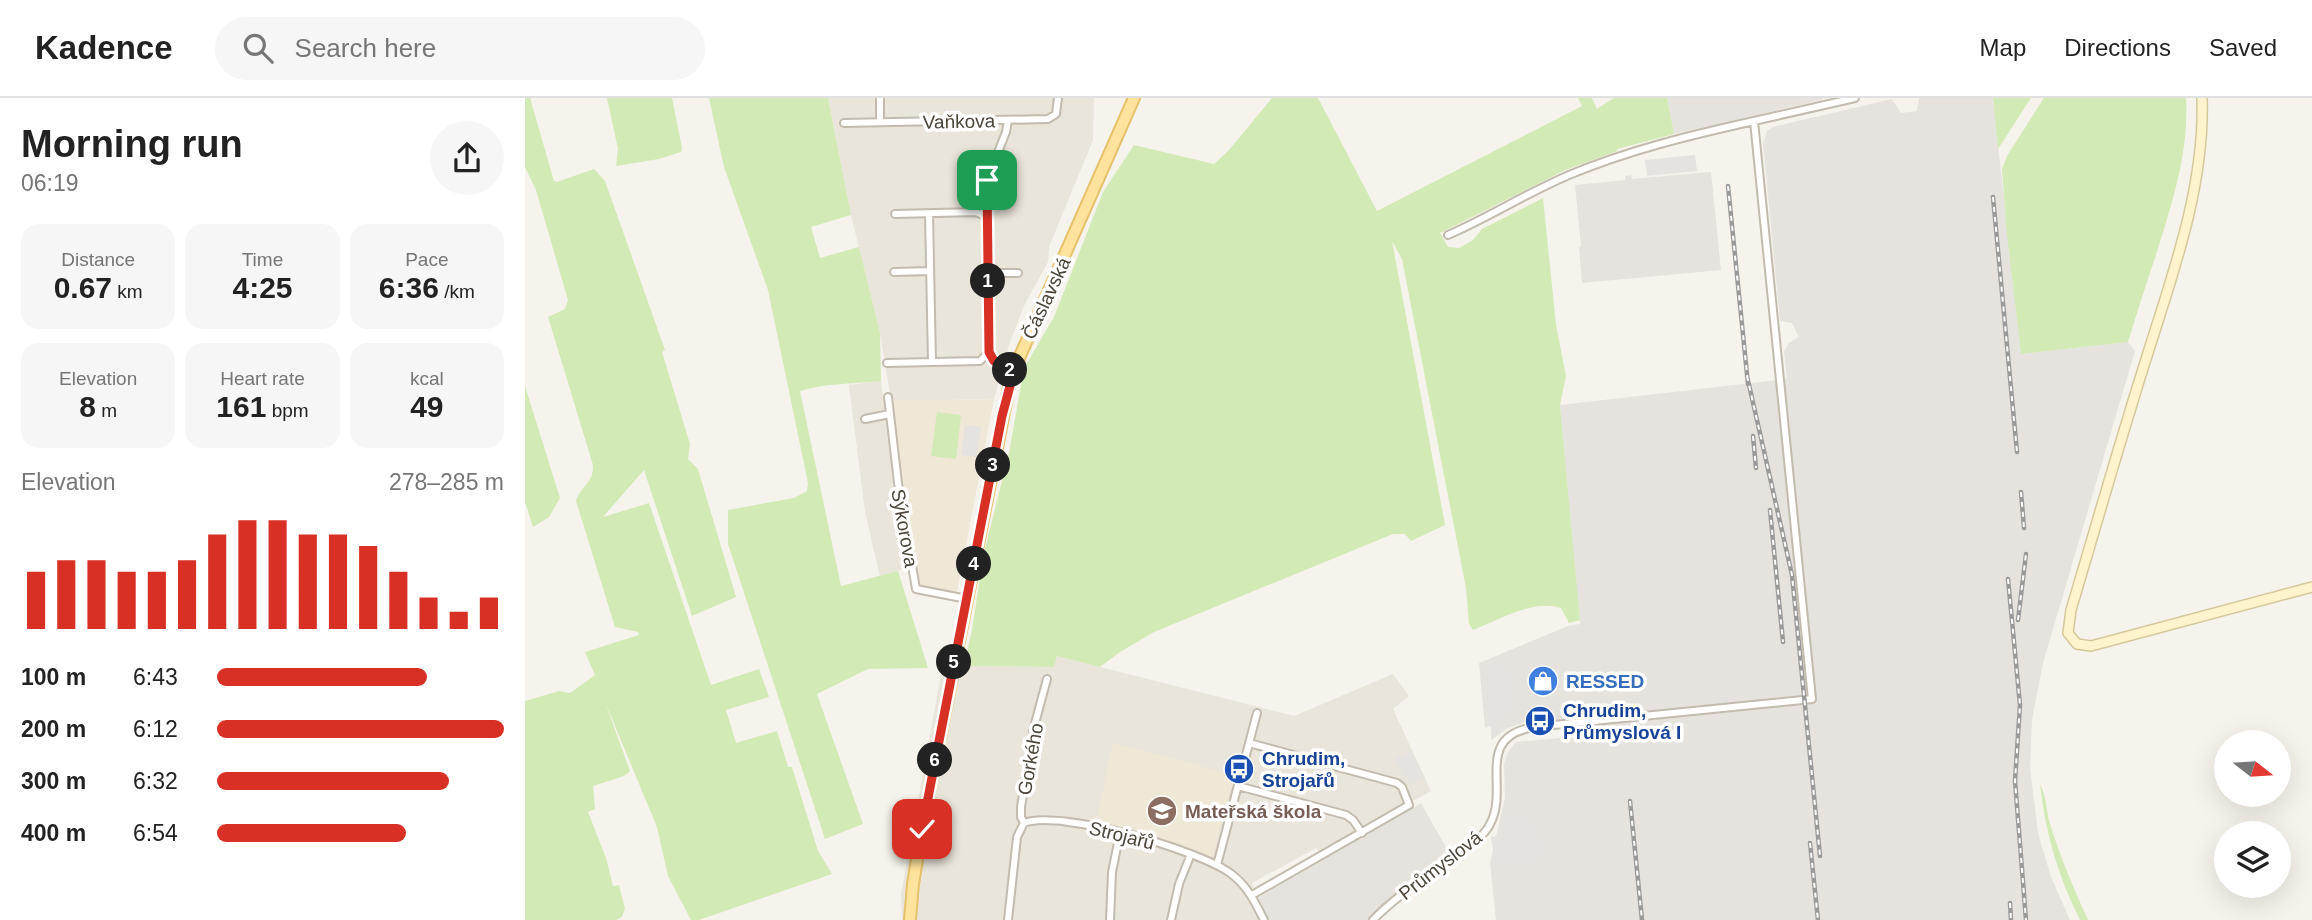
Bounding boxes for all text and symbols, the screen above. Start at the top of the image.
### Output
search box [215,17,705,80]
text: Kadence [35,29,173,66]
icon: search [239,29,277,67]
text: Search here [295,33,436,63]
text: Map [1980,34,2026,61]
text: Directions [2064,34,2171,61]
text: Saved [2209,34,2277,61]
street label: Vaňkova [923,110,996,133]
button: share [430,121,504,195]
text: Morning run [21,123,243,165]
pin [957,150,1017,210]
icon: arrive [968,161,1006,199]
text: 06:19 [21,170,79,196]
text: Distance [61,249,135,270]
text: Time [242,249,283,270]
text: Pace [405,249,448,270]
street label: Čáslavská [1018,254,1075,342]
pin: 1 [971,264,1005,298]
text: 1 [982,270,993,291]
text: 0.67 [54,271,112,304]
text: 4:25 [232,271,293,304]
text: 6:36 [379,271,439,304]
text: km [112,281,143,302]
text: /km [439,281,475,302]
pin: 2 [993,352,1028,388]
text: 2 [1004,359,1015,380]
text: Elevation [59,368,137,389]
text: Heart rate [220,368,305,389]
text: kcal [410,368,444,389]
text: 8 [79,390,96,423]
text: 161 [216,390,266,423]
text: 49 [410,390,444,423]
text: m [96,400,117,421]
text: bpm [266,400,309,421]
pin: 3 [975,448,1011,482]
text: 3 [987,454,998,475]
text: Elevation [21,469,116,495]
text: 278–285 m [389,469,504,495]
street label: Sýkorova [887,487,922,569]
pin: 4 [957,546,991,582]
text: 4 [968,553,979,574]
pin: 5 [937,644,971,680]
text: 5 [948,651,959,672]
text: 100 m [21,664,86,690]
text: 6:43 [133,664,178,690]
shop icon: RESSED [1526,664,1560,698]
place label: RESSED [1566,671,1644,692]
place label: Chrudim, Průmyslová I [1563,700,1681,743]
bus stop icon: Chrudim, Průmyslová I [1523,704,1557,738]
text: 200 m [21,716,86,742]
text: 6:12 [133,716,178,742]
street label: Gorkého [1014,721,1047,797]
north arrow [2214,730,2291,807]
map controls [2214,730,2291,898]
pin: 6 [917,742,953,778]
place label: Chrudim, Strojařů [1262,748,1345,791]
text: 6 [929,749,940,770]
bus stop icon: Chrudim, Strojařů [1222,752,1256,786]
text: 300 m [21,768,86,794]
text: 6:32 [133,768,178,794]
school or university icon: Mateřská škola [1145,794,1179,828]
pin [892,799,952,859]
place label: Mateřská škola [1185,801,1322,822]
icon: check [903,810,941,848]
street label: Strojařů [1087,817,1157,854]
text: 400 m [21,820,86,846]
text: 6:54 [133,820,178,846]
button: layers [2214,821,2291,898]
street label: Průmyslová [1395,826,1486,904]

